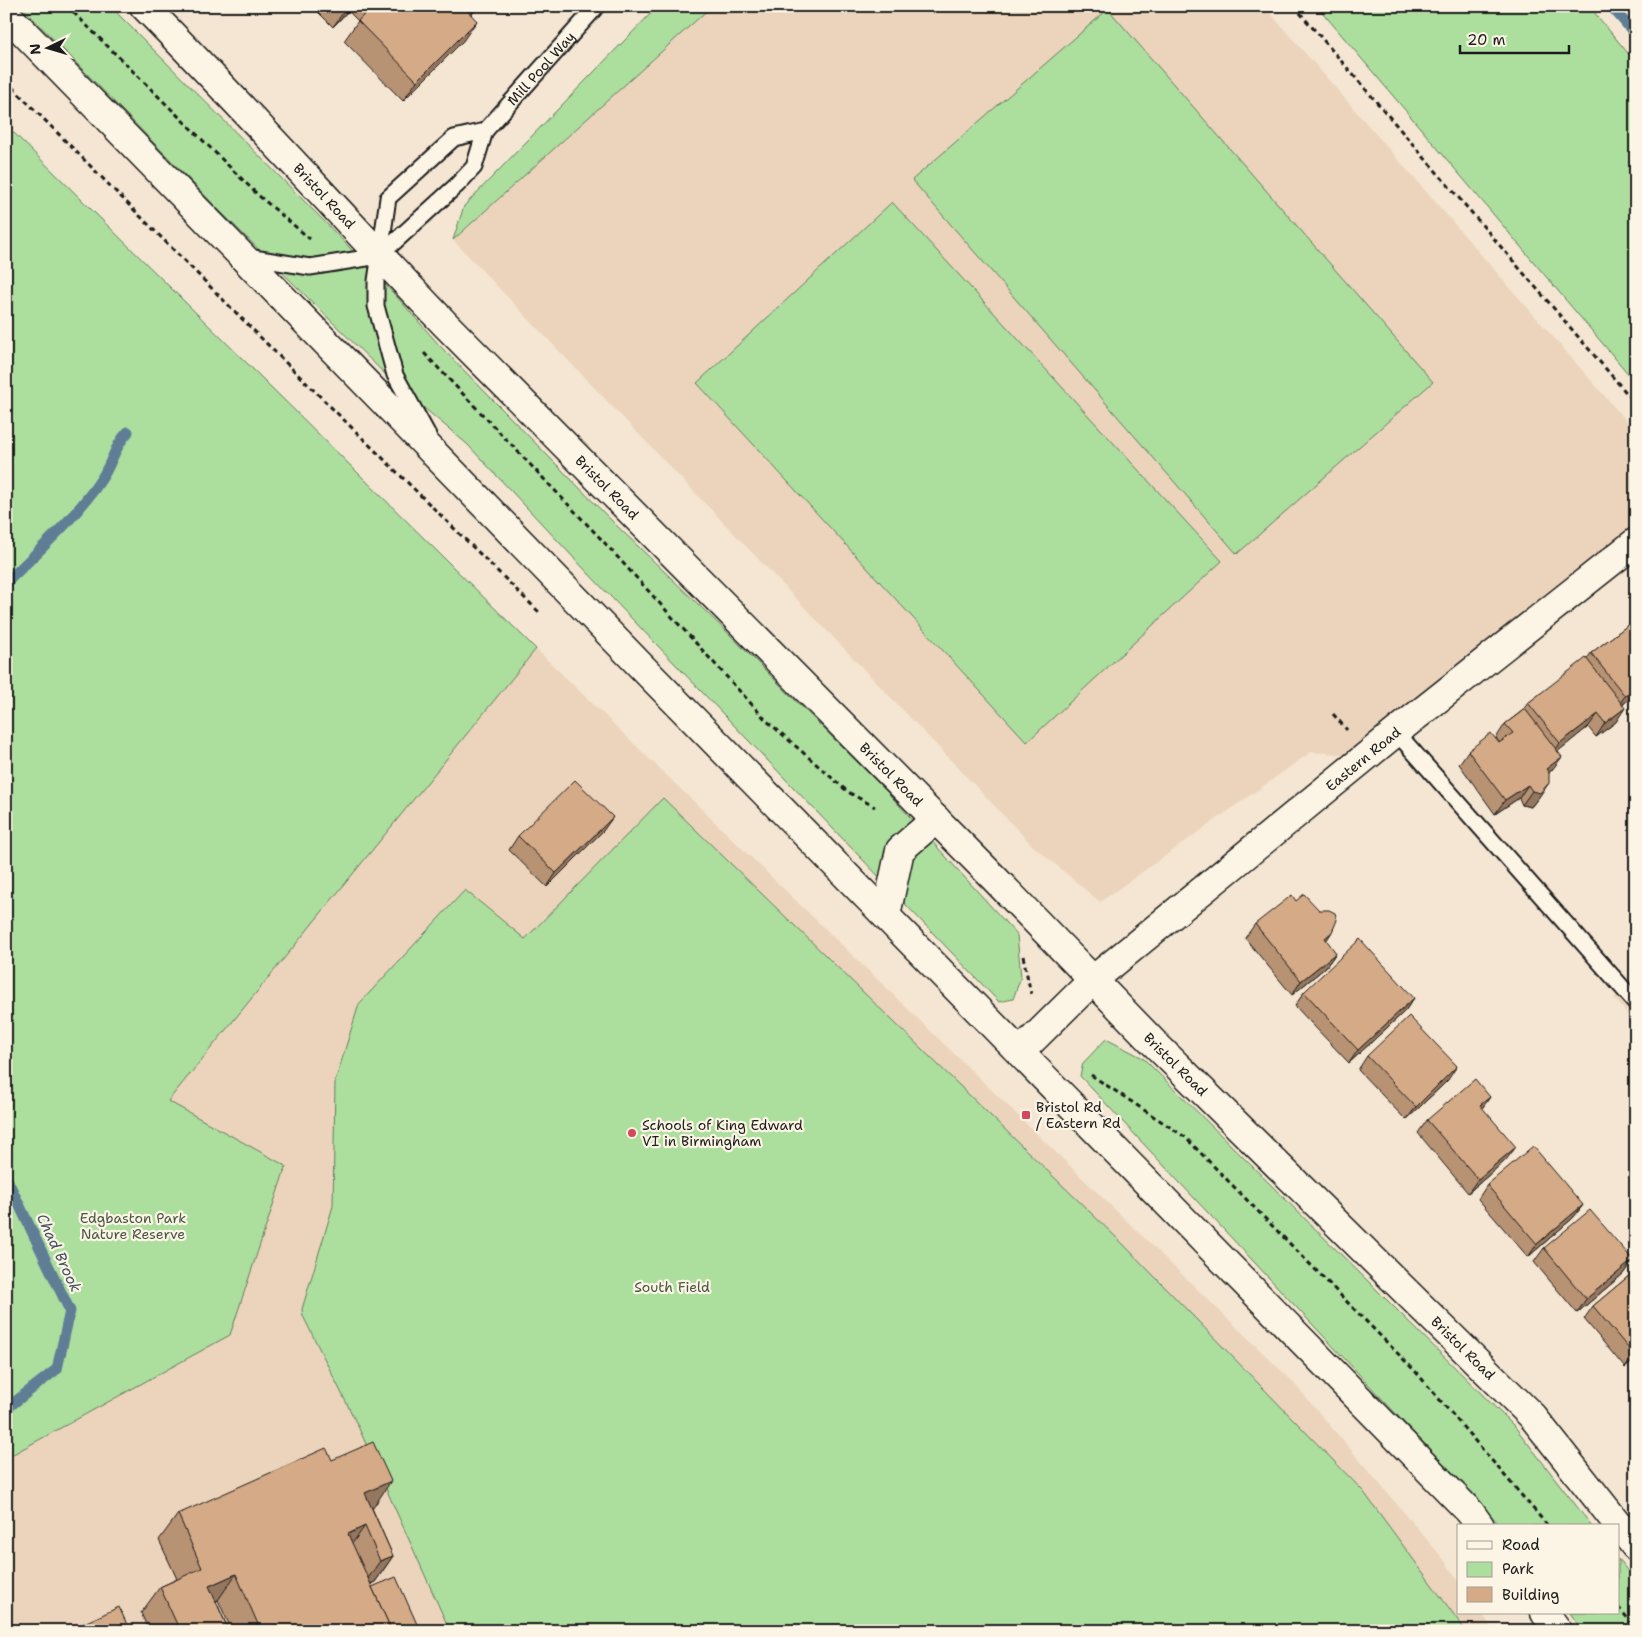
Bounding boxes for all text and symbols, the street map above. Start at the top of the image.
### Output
north arrow [22,22,72,72]
scale bar [1460,22,1568,54]
street label: Mill Pool Way [503,28,579,109]
text: 20 m [1467,30,1506,50]
text: N [26,43,44,55]
street label: Bristol Road [290,159,359,233]
street label: Bristol Road [571,452,643,523]
street label: Eastern Road [1322,723,1404,795]
street label: Bristol Road [856,739,927,810]
street label: Bristol Road [1140,1029,1212,1100]
place label: Bristol Rd / Eastern Rd [1036,1098,1121,1132]
marker: Bristol Rd / Eastern Rd [1020,1109,1032,1121]
place label: Schools of King Edward VI in Birmingham [642,1116,803,1150]
marker: Schools of King Edward VI in Birmingham [626,1127,638,1139]
park label: Edgbaston Park Nature Reserve [80,1209,186,1243]
water label: Chad Brook [32,1210,86,1296]
park label: South Field [634,1278,710,1296]
street label: Bristol Road [1427,1313,1499,1384]
legend [1457,1524,1620,1614]
text: Road [1502,1535,1540,1555]
text: Park [1502,1559,1534,1579]
text: Building [1502,1585,1559,1605]

